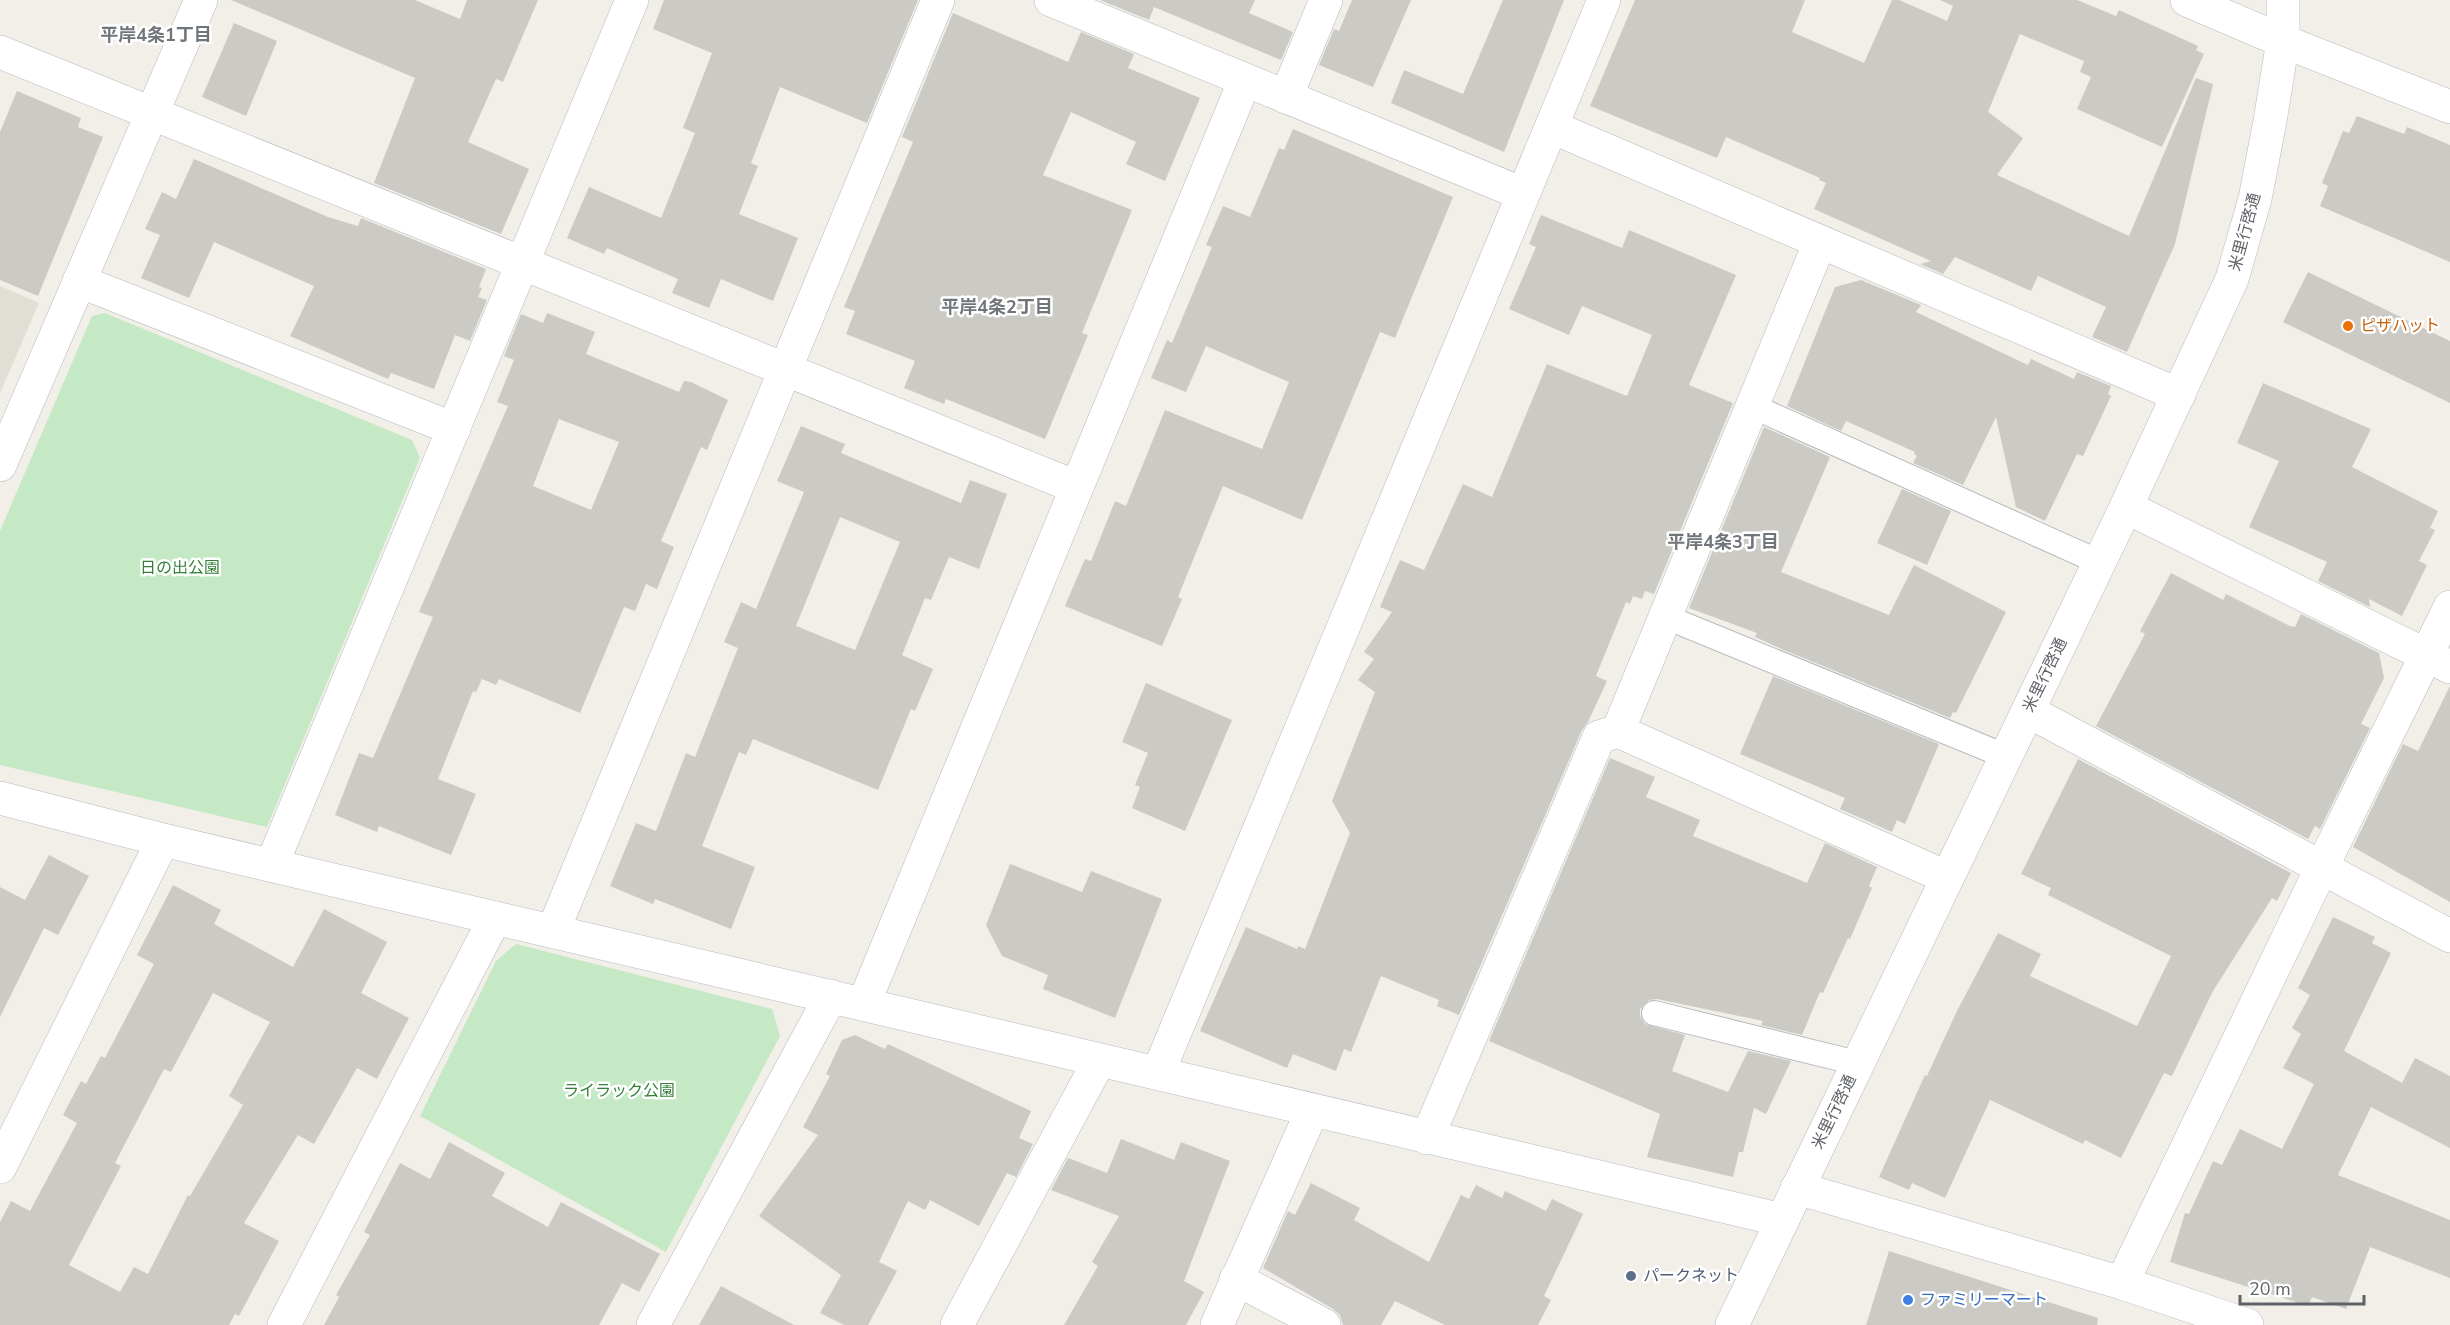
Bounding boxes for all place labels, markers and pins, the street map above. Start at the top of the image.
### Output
place label: ピザハット [2360,315,2440,337]
marker: ピザハット [2341,319,2355,333]
place label: パークネット [1643,1265,1739,1287]
marker: パークネット [1624,1269,1638,1283]
place label: ファミリーマート [1920,1289,2048,1311]
marker: ファミリーマート [1901,1293,1915,1307]

